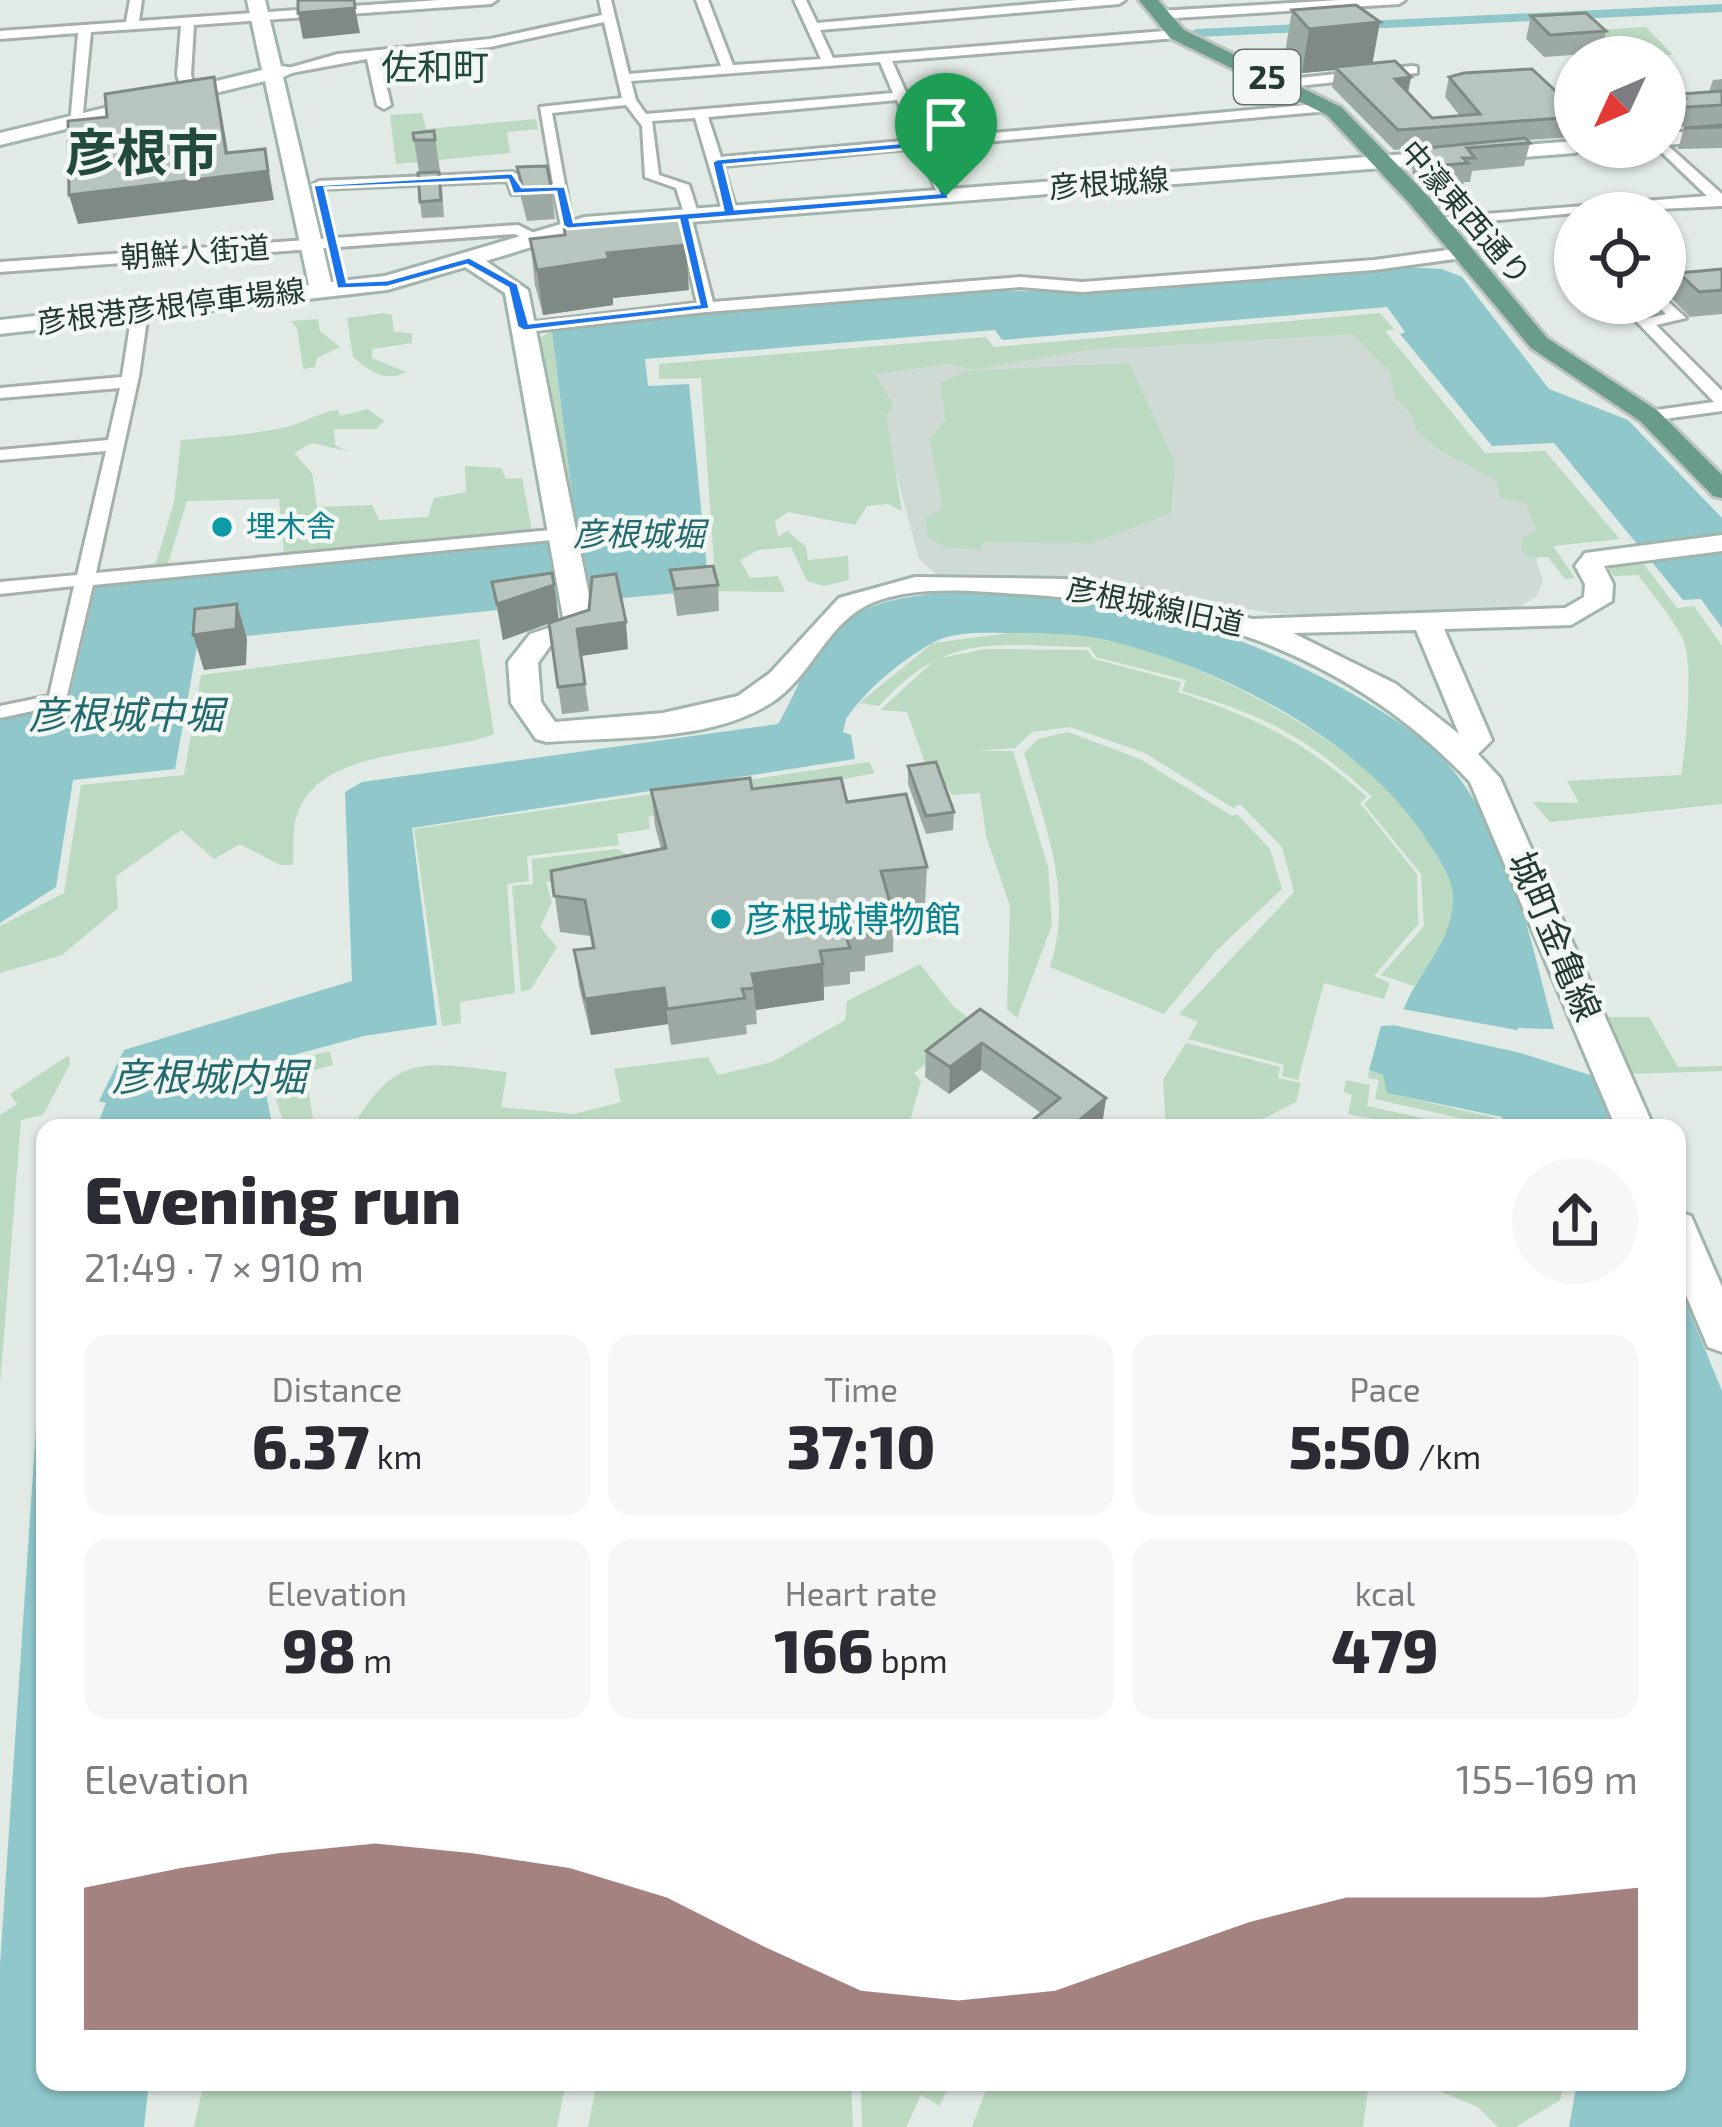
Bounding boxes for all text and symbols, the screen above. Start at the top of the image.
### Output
north arrow [1554,36,1686,168]
map controls [1554,36,1686,324]
district label: 佐和町 [381,44,489,87]
road number: 25 [1234,50,1300,104]
pin [895,73,997,196]
icon: arrive [913,91,979,157]
district label: 彦根市 [65,120,219,181]
street label: 中濠東西通り [1394,132,1539,291]
street label: 彦根城線 [1048,160,1170,204]
button: locate [1554,192,1686,324]
street label: 朝鮮人街道 [119,228,271,274]
street label: 彦根港彦根停車場線 [35,271,307,339]
place label: 埋木舎 [246,507,336,543]
water label: 彦根城堀 [573,513,710,553]
marker: 埋木舎 [209,514,235,540]
street label: 彦根城線旧道 [1064,569,1247,641]
water label: 彦根城中堀 [28,690,228,737]
street label: 城町金亀線 [1501,844,1611,1027]
place label: 彦根城博物館 [745,896,961,939]
marker: 彦根城博物館 [708,906,734,932]
water label: 彦根城内堀 [111,1052,311,1099]
text: Evening run [84,1158,461,1237]
button: share [1512,1158,1638,1284]
text: 21:49 · 7 × 910 m [84,1243,364,1290]
text: Distance [272,1369,402,1409]
text: Time [824,1369,898,1409]
text: Pace [1349,1369,1421,1409]
text: 6.37 [252,1409,369,1481]
text: 37:10 [787,1409,935,1481]
text: 5:50 [1289,1409,1411,1481]
text: km [369,1436,422,1476]
text: /km [1411,1436,1481,1476]
text: Elevation [267,1573,407,1613]
text: Heart rate [785,1573,937,1613]
text: kcal [1355,1573,1415,1613]
text: 98 [282,1613,356,1685]
text: 166 [774,1613,873,1685]
text: 479 [1331,1613,1439,1685]
text: m [356,1640,392,1680]
text: bpm [873,1640,948,1680]
text: Elevation [84,1755,249,1802]
text: 155–169 m [1456,1755,1638,1802]

